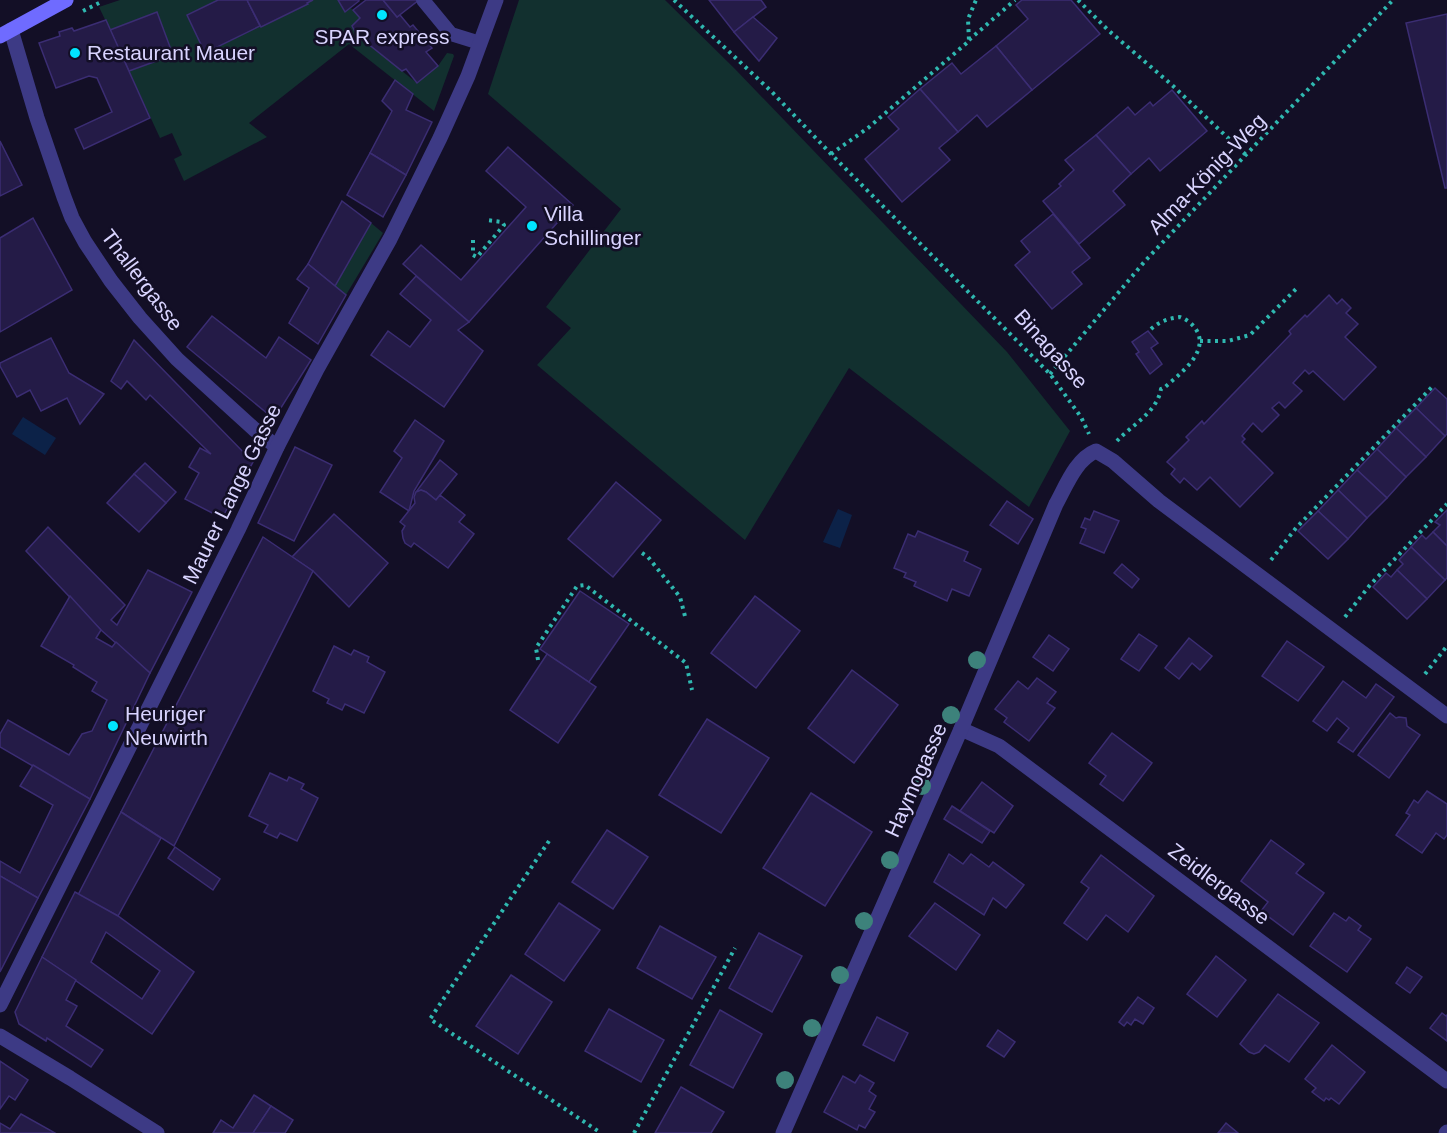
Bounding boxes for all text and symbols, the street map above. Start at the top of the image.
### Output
marker: SPAR express [375,8,389,22]
place label: SPAR express [315,25,450,48]
place label: Restaurant Mauer [87,41,255,64]
marker: Restaurant Mauer [68,46,82,60]
street label: Alma-König-Weg [1143,109,1270,239]
place label: Villa Schillinger [544,202,641,249]
marker: Villa Schillinger [525,219,539,233]
street label: Thallergasse [97,225,188,335]
street label: Binagasse [1010,305,1093,393]
street label: Maurer Lange Gasse [178,400,285,587]
place label: Heuriger Neuwirth [125,702,208,749]
marker: Heuriger Neuwirth [106,719,120,733]
street label: Haymogasse [880,719,951,840]
street label: Zeidlergasse [1164,838,1274,929]

